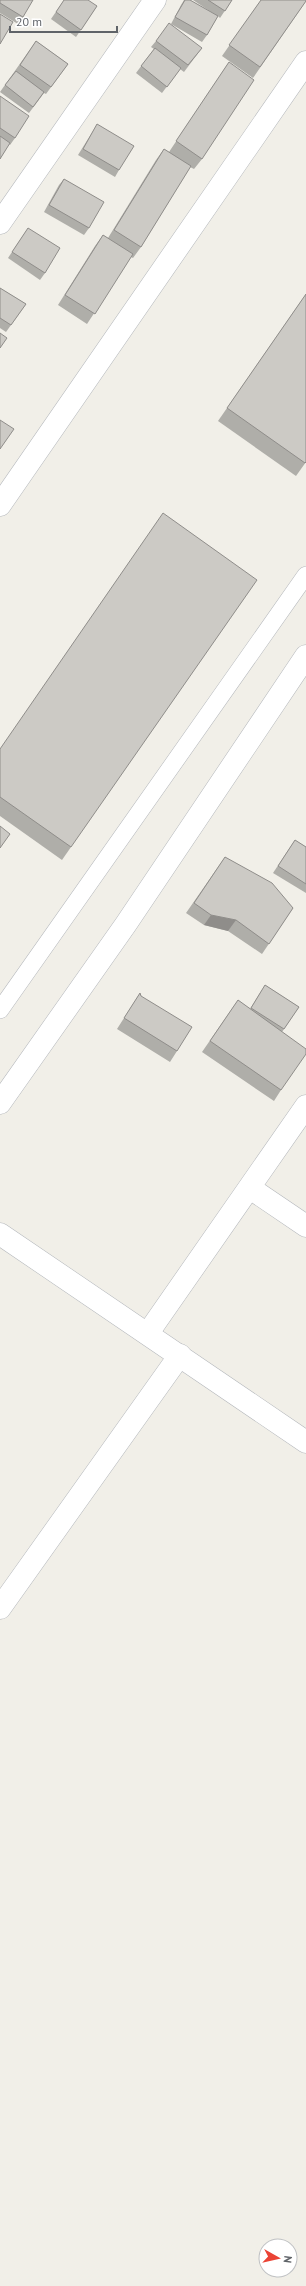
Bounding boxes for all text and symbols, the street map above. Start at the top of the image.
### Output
scale bar [10,8,117,34]
text: 20 m [16,14,42,29]
north arrow [258,2238,298,2278]
text: N [280,2255,295,2264]

